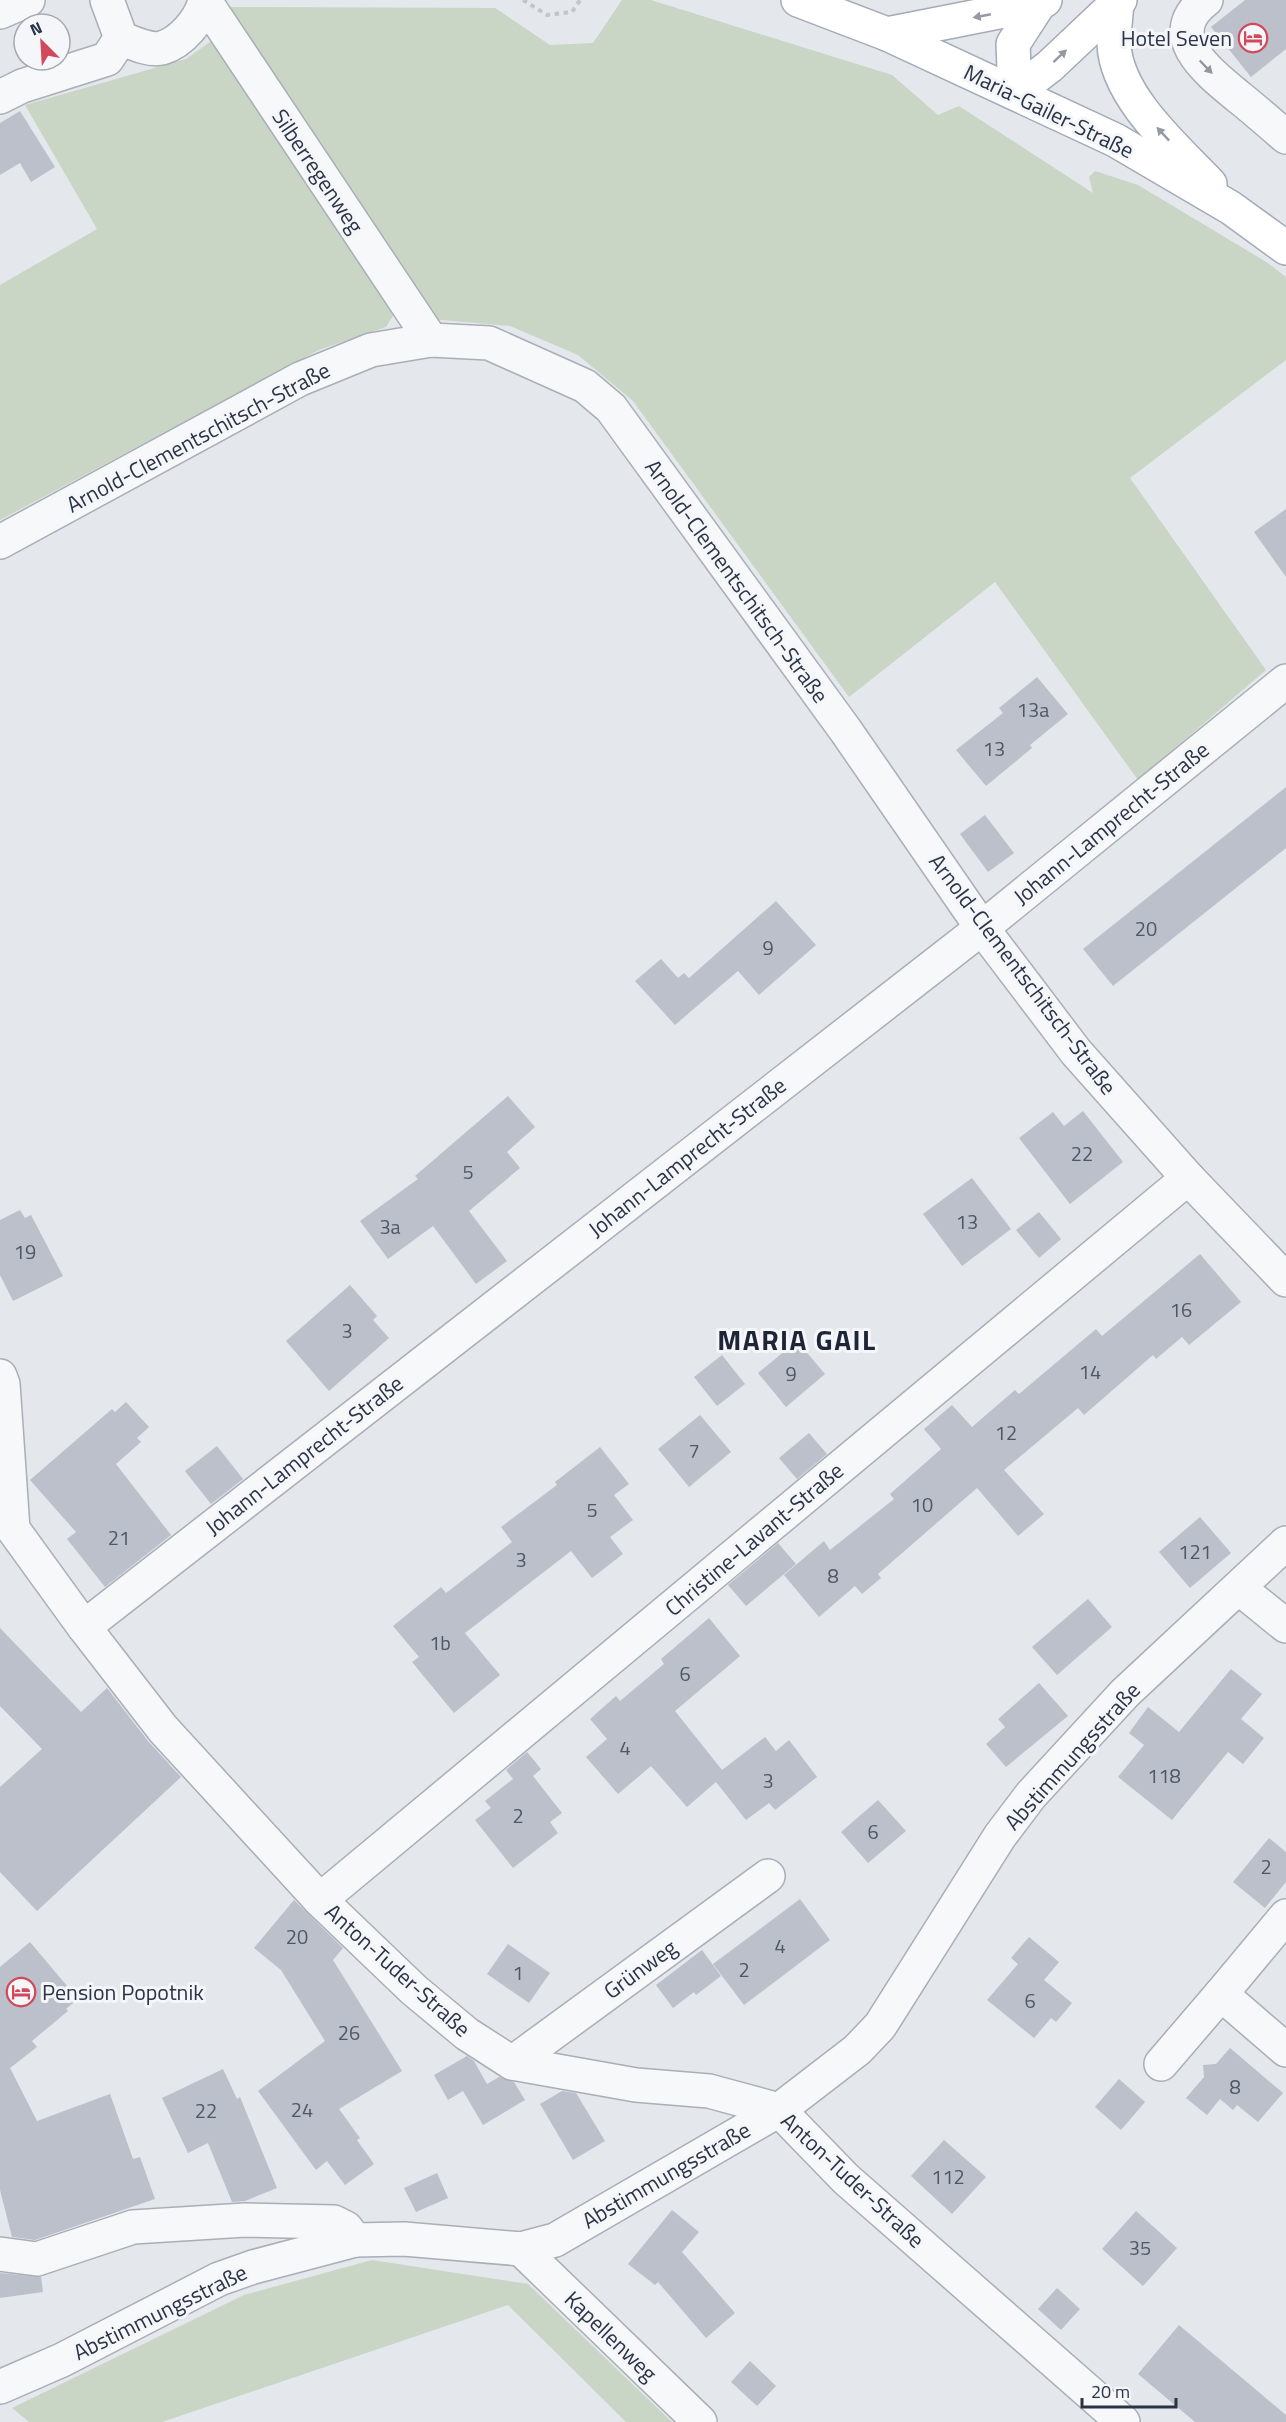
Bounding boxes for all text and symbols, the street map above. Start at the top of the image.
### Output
north arrow [12,12,72,72]
one-way arrow [972,12,991,21]
text: N [26,15,46,42]
place label: Hotel Seven [1121,21,1232,55]
hotel icon: Hotel Seven [1237,22,1269,54]
one-way arrow [1053,49,1068,63]
street label: Maria-Gailer-Straße [958,55,1140,167]
one-way arrow [1198,60,1212,74]
street label: Silberregenweg [264,102,372,240]
one-way arrow [1157,127,1171,141]
street label: Arnold-Clementschitsch-Straße [60,353,336,521]
street label: Arnold-Clementschitsch-Straße [637,452,837,710]
house number: 13a [1017,694,1049,725]
house number: 13 [983,733,1005,764]
street label: Johann-Lamprecht-Straße [1006,733,1216,913]
street label: Arnold-Clementschitsch-Straße [921,846,1125,1102]
house number: 20 [1135,913,1157,944]
house number: 9 [762,932,774,963]
street label: Johann-Lamprecht-Straße [581,1069,793,1245]
house number: 22 [1071,1138,1093,1169]
house number: 5 [462,1156,474,1187]
house number: 13 [956,1206,978,1237]
house number: 3a [379,1211,401,1242]
house number: 19 [14,1236,36,1267]
house number: 16 [1170,1294,1192,1325]
house number: 3 [341,1315,353,1346]
district label: MARIA GAIL [717,1318,877,1361]
house number: 14 [1079,1356,1101,1387]
house number: 9 [785,1358,797,1389]
street label: Johann-Lamprecht-Straße [198,1367,410,1543]
house number: 12 [995,1417,1017,1448]
house number: 7 [688,1435,700,1466]
street label: Christine-Lavant-Straße [657,1454,851,1624]
house number: 10 [911,1489,933,1520]
house number: 5 [586,1494,598,1525]
house number: 21 [108,1522,130,1553]
house number: 121 [1178,1536,1212,1567]
house number: 3 [515,1544,527,1575]
house number: 8 [827,1560,839,1591]
house number: 1b [429,1627,451,1658]
house number: 6 [679,1658,691,1689]
street label: Abstimmungsstraße [996,1674,1148,1838]
house number: 4 [619,1732,631,1763]
house number: 118 [1147,1760,1181,1791]
house number: 3 [762,1765,774,1796]
house number: 2 [512,1800,524,1831]
house number: 6 [867,1816,879,1847]
house number: 2 [1260,1851,1272,1882]
street label: Anton-Tuder-Straße [318,1895,478,2045]
house number: 20 [286,1921,308,1952]
house number: 4 [774,1930,786,1961]
street label: Grünweg [596,1931,684,2007]
house number: 2 [738,1954,750,1985]
house number: 1 [512,1957,524,1988]
place label: Pension Popotnik [42,1975,204,2009]
hotel icon: Pension Popotnik [5,1976,37,2008]
house number: 6 [1024,1985,1036,2016]
house number: 26 [338,2017,360,2048]
house number: 8 [1229,2071,1241,2102]
house number: 24 [291,2094,313,2125]
house number: 22 [195,2095,217,2126]
street label: Anton-Tuder-Straße [773,2104,933,2256]
street label: Abstimmungsstraße [575,2113,757,2237]
house number: 112 [931,2161,965,2192]
house number: 35 [1129,2232,1151,2263]
street label: Abstimmungsstraße [67,2255,253,2369]
street label: Kapellenweg [557,2283,665,2389]
scale bar [1082,2371,1176,2409]
text: 20 m [1091,2378,1130,2405]

